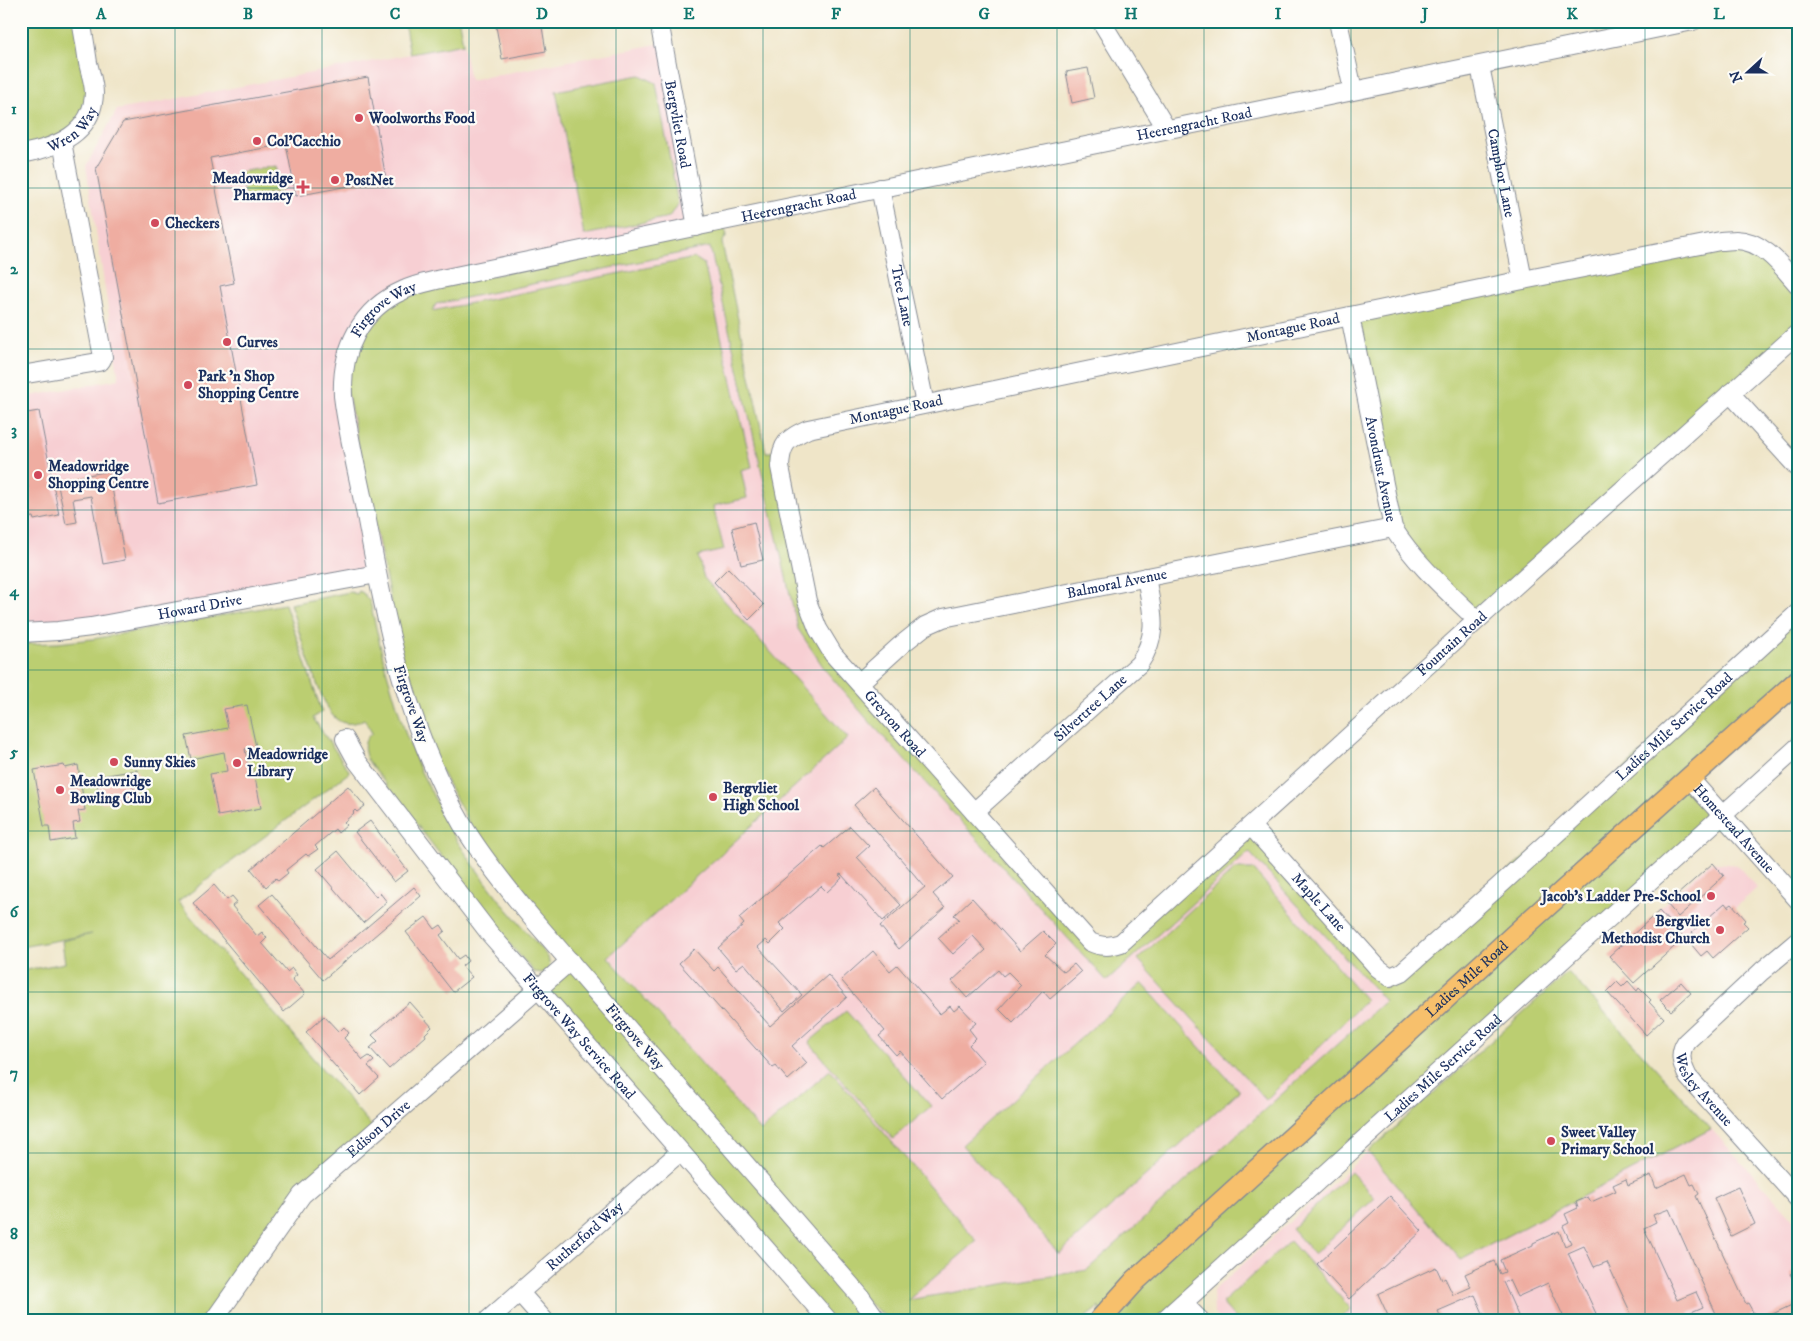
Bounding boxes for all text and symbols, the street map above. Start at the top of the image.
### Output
text: A [95,4,107,24]
text: B [243,4,253,24]
text: C [390,4,400,24]
text: D [536,4,548,24]
text: E [683,4,695,24]
text: F [831,4,841,24]
text: G [978,4,990,24]
text: H [1124,4,1138,24]
text: I [1275,4,1282,24]
text: J [1420,4,1429,24]
text: K [1566,4,1578,24]
text: L [1713,4,1725,24]
north arrow [1722,48,1772,98]
text: N [1726,67,1747,85]
street label: Bergvliet Road [661,79,696,170]
text: 1 [11,99,17,119]
street label: Wren Way [44,103,101,157]
street label: Heerengracht Road [1135,103,1254,145]
place label: Woolworths Food [368,109,475,128]
marker: Woolworths Food [353,112,365,124]
street label: Camphor Lane [1483,127,1520,219]
place label: Col'Cacchio [267,132,342,151]
marker: Col'Cacchio [251,135,263,147]
place label: Meadowridge Pharmacy [212,169,294,205]
place label: PostNet [345,171,394,190]
marker: PostNet [329,174,341,186]
marker: Meadowridge Pharmacy [297,181,309,193]
street label: Heerengracht Road [739,184,858,226]
place label: Checkers [165,214,220,233]
marker: Checkers [149,217,161,229]
text: 2 [10,259,19,279]
street label: Tree Lane [887,263,918,328]
street label: Firgrove Way [346,276,419,341]
street label: Montague Road [1245,309,1342,347]
place label: Curves [237,333,278,352]
marker: Curves [221,336,233,348]
place label: Park 'n Shop Shopping Centre [198,367,300,403]
marker: Park 'n Shop Shopping Centre [182,379,194,391]
street label: Montague Road [848,391,945,429]
street label: Avondrust Avenue [1361,414,1401,524]
text: 3 [11,420,17,440]
place label: Meadowridge Shopping Centre [48,457,150,493]
marker: Meadowridge Shopping Centre [32,469,44,481]
street label: Balmoral Avenue [1065,564,1168,603]
text: 4 [8,581,19,601]
street label: Howard Drive [156,590,244,624]
street label: Fountain Road [1413,606,1491,680]
street label: Firgrove Way [389,663,433,746]
street label: Ladies Mile Service Road [1611,668,1737,785]
street label: Silvertree Lane [1050,670,1131,746]
street label: Greyton Road [860,686,930,761]
text: 5 [9,742,18,762]
place label: Meadowridge Library [247,745,329,781]
place label: Sunny Skies [124,753,195,772]
marker: Sunny Skies [108,756,120,768]
marker: Meadowridge Library [231,757,243,769]
place label: Meadowridge Bowling Club [70,772,152,808]
place label: Bergvliet High School [723,779,800,815]
street label: Homestead Avenue [1689,780,1779,877]
marker: Meadowridge Bowling Club [54,784,66,796]
marker: Bergvliet High School [707,791,719,803]
street label: Maple Lane [1288,869,1350,935]
place label: Jacob's Ladder Pre-School [1539,887,1701,906]
marker: Jacob's Ladder Pre-School [1705,890,1717,902]
text: 6 [10,902,20,922]
place label: Bergvliet Methodist Church [1601,912,1710,948]
marker: Bergvliet Methodist Church [1714,924,1726,936]
street label: Ladies Mile Road [1421,936,1512,1021]
street label: Firgrove Way Service Road [518,969,638,1103]
street label: Firgrove Way [602,1001,668,1073]
street label: Ladies Mile Service Road [1380,1010,1506,1126]
street label: Wesley Avenue [1671,1050,1737,1130]
text: 7 [10,1063,18,1083]
street label: Edison Drive [342,1095,414,1162]
place label: Sweet Valley Primary School [1561,1123,1654,1159]
marker: Sweet Valley Primary School [1545,1135,1557,1147]
street label: Rutherford Way [542,1196,627,1275]
text: 8 [10,1224,18,1244]

